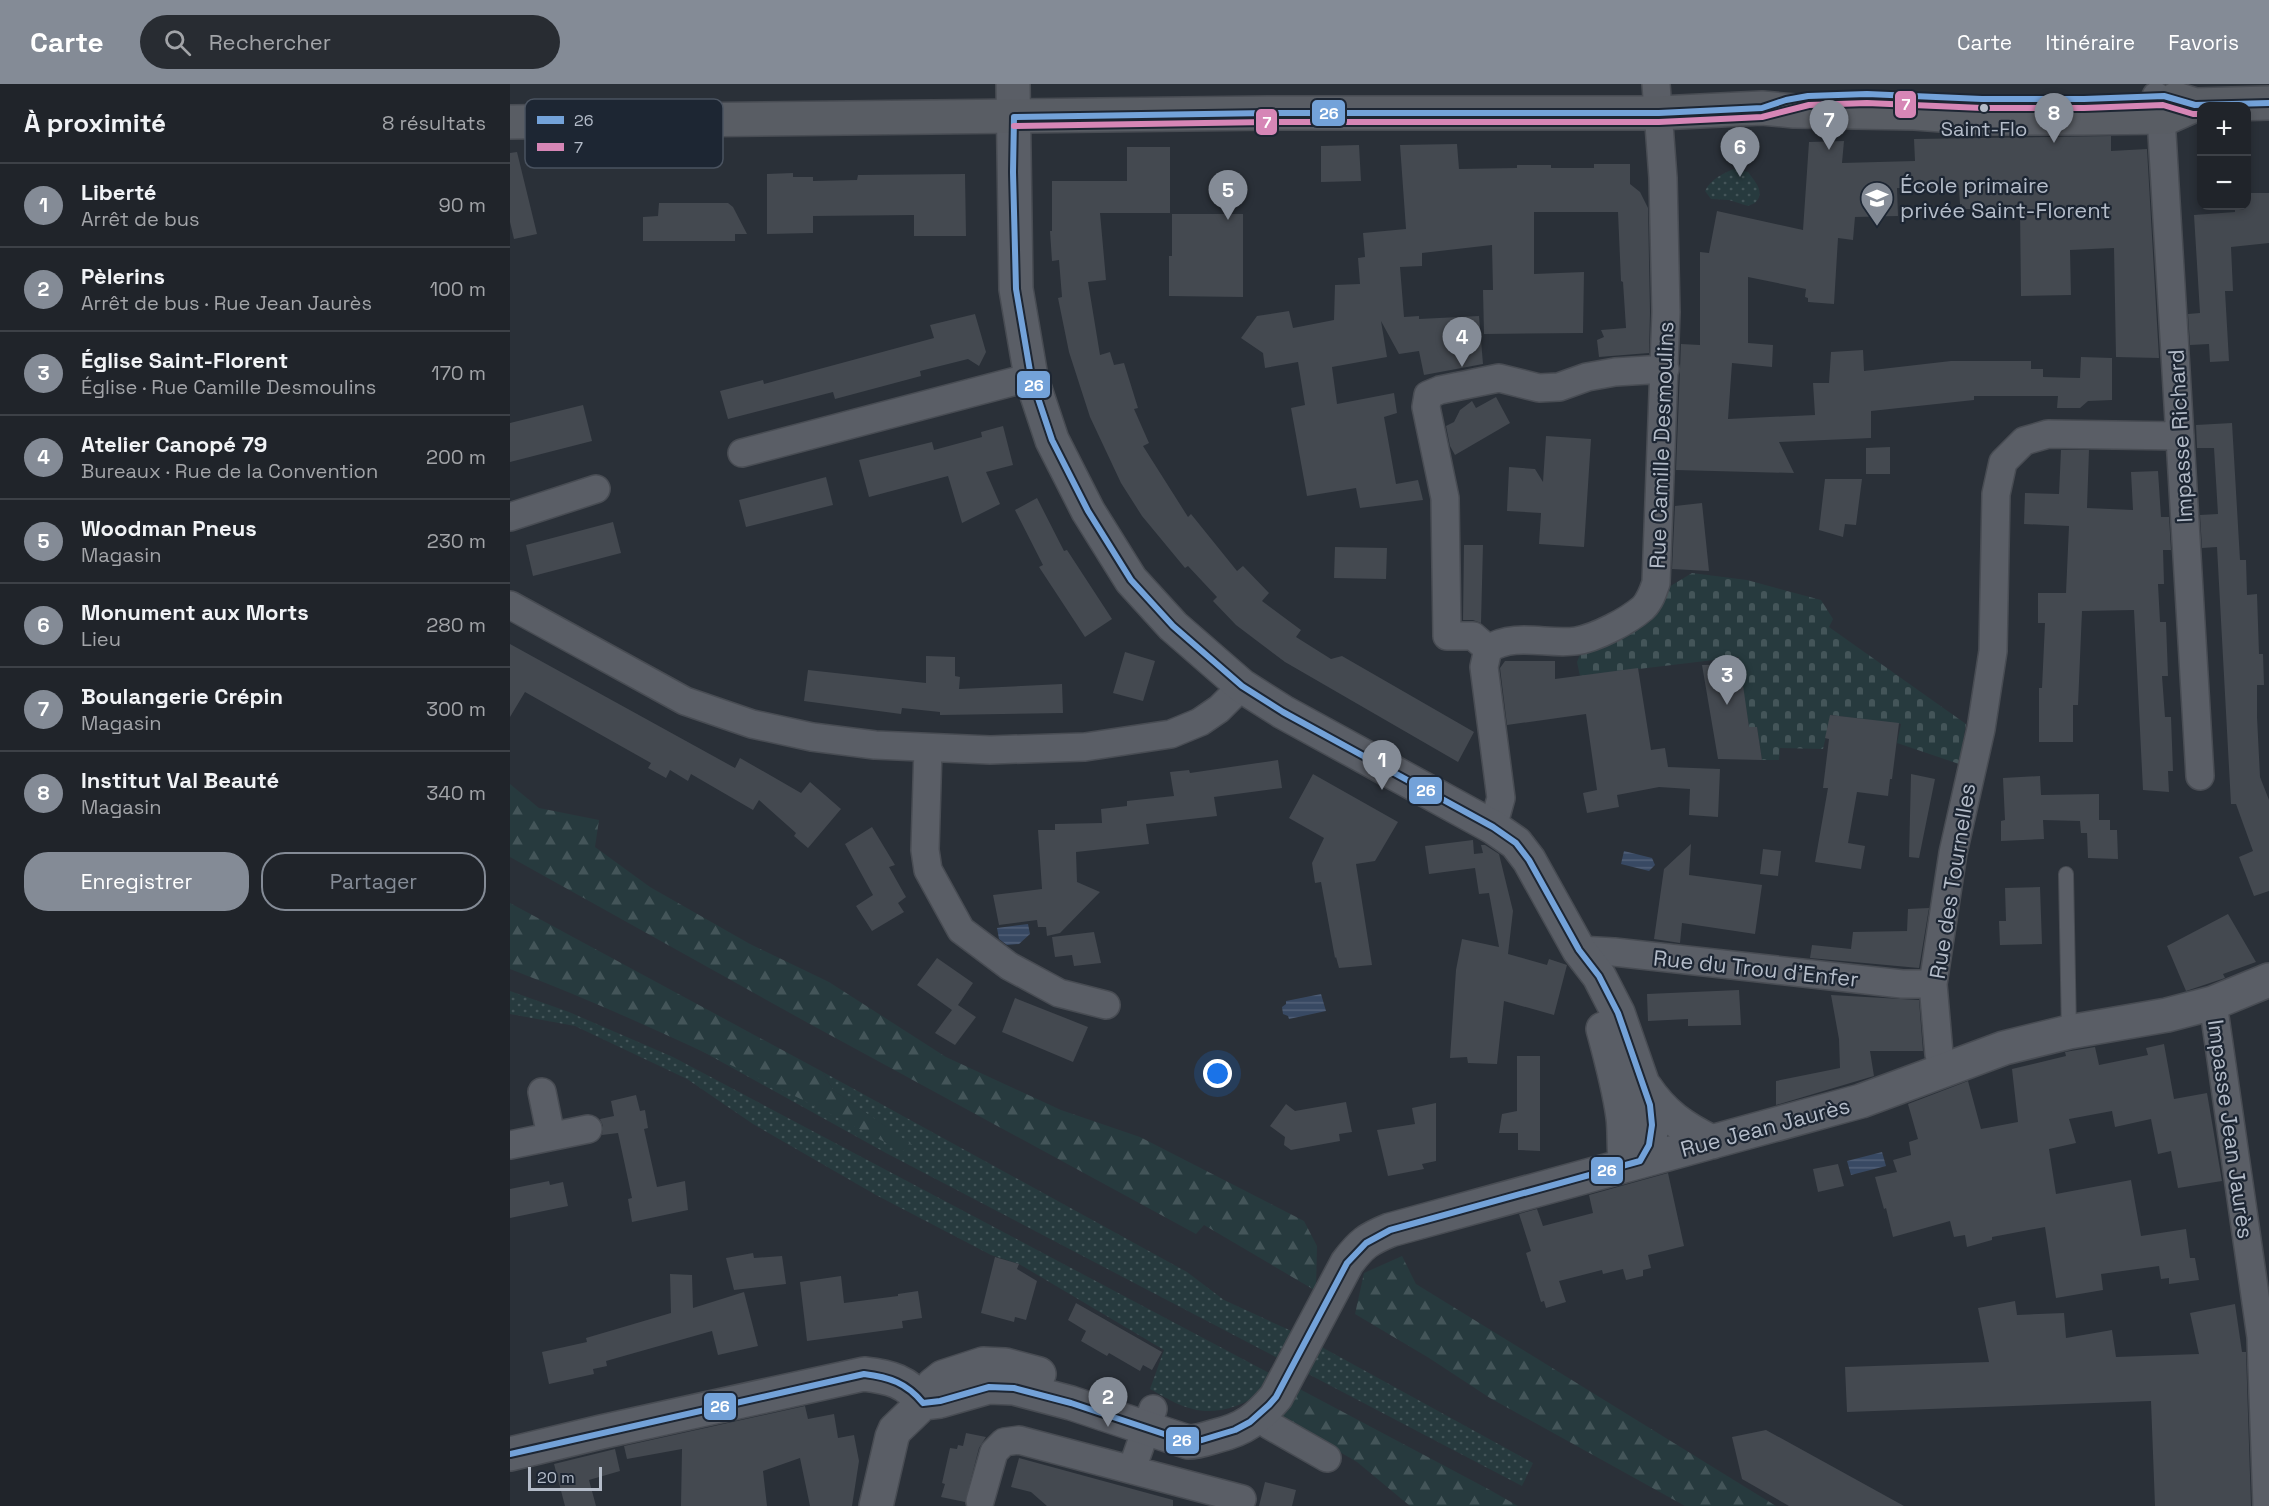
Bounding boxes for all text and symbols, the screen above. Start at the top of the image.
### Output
search box [140,15,560,69]
text: Carte [30,24,104,60]
icon: search [161,26,194,59]
text: Rechercher [209,28,331,56]
text: Carte [1957,29,2012,56]
text: Itinéraire [2045,29,2135,56]
text: Favoris [2168,29,2239,56]
line badge: 7 [1894,90,1917,119]
text: 7 [1902,94,1911,115]
pin: 8 [2034,94,2074,143]
legend [525,99,723,168]
line badge: 26 [1311,99,1346,127]
pin: 7 [1810,100,1848,150]
marker: Saint-Flo [1978,102,1990,114]
map controls [2197,102,2251,210]
button: + [2197,102,2251,156]
text: 26 [1319,103,1339,124]
text: À proximité [24,106,166,140]
line badge: 7 [1255,108,1278,136]
text: 8 résultats [382,110,486,136]
text: 26 [574,110,593,131]
text: 7 [1263,112,1272,133]
place label: Saint-Flo [1941,116,2027,142]
pin: 6 [1720,128,1760,177]
text: 7 [574,137,583,158]
button: − [2197,156,2251,210]
pin: 5 [1208,170,1248,220]
place label: École primaire privée Saint-Florent [1900,171,2111,224]
text: Liberté [81,178,157,206]
school or university icon: École primaire privée Saint-Florent [1859,180,1895,227]
text: 1 [39,192,48,218]
text: 90 m [439,192,486,218]
text: Arrêt de bus [81,206,200,232]
text: Pèlerins [81,262,165,290]
text: 2 [38,276,49,302]
text: 100 m [430,276,486,302]
text: Arrêt de bus · Rue Jean Jaurès [81,290,372,316]
pin: 4 [1442,318,1482,367]
street label: Rue Camille Desmoulins [1643,321,1679,569]
text: Église Saint-Florent [81,346,288,374]
street label: Impasse Richard [2161,349,2199,523]
text: 3 [37,360,50,386]
text: 170 m [431,360,486,386]
line badge: 26 [1016,370,1051,399]
text: Église · Rue Camille Desmoulins [81,374,376,400]
text: 26 [1024,375,1044,396]
text: Atelier Canopé 79 [81,430,267,458]
text: 4 [37,444,50,470]
text: 200 m [426,444,486,470]
text: Bureaux · Rue de la Convention [81,458,378,484]
text: Woodman Pneus [81,514,257,542]
text: 5 [38,528,50,554]
text: 230 m [427,528,486,554]
text: Magasin [81,542,162,568]
text: Monument aux Morts [81,598,309,626]
text: 6 [37,612,50,638]
text: 280 m [426,612,486,638]
text: Lieu [81,626,121,652]
pin: 3 [1708,656,1746,705]
text: Boulangerie Crépin [81,682,283,710]
text: 7 [38,696,49,722]
text: 300 m [426,696,486,722]
text: Magasin [81,710,162,736]
pin: 1 [1362,740,1402,790]
text: Institut Val Beauté [81,766,279,794]
line badge: 26 [1408,776,1443,805]
text: 8 [38,780,50,806]
text: 340 m [426,780,486,806]
text: 26 [1416,780,1436,801]
street label: Rue des Tournelles [1923,781,1981,981]
text: Magasin [81,794,162,820]
button: Enregistrer [24,852,249,911]
button: Partager [261,852,486,911]
street label: Rue du Trou d'Enfer [1652,943,1860,993]
street label: Impasse Jean Jaurès [2202,1018,2260,1240]
your location [1203,1059,1232,1088]
street label: Rue Jean Jaurès [1677,1091,1853,1163]
line badge: 26 [1590,1156,1624,1185]
text: 26 [1597,1160,1617,1181]
pin: 2 [1088,1378,1128,1427]
line badge: 26 [703,1392,737,1421]
text: 26 [710,1396,730,1417]
line badge: 26 [1165,1426,1200,1455]
text: 26 [1172,1430,1192,1451]
scale bar [528,1464,602,1492]
text: 20 m [537,1467,575,1488]

